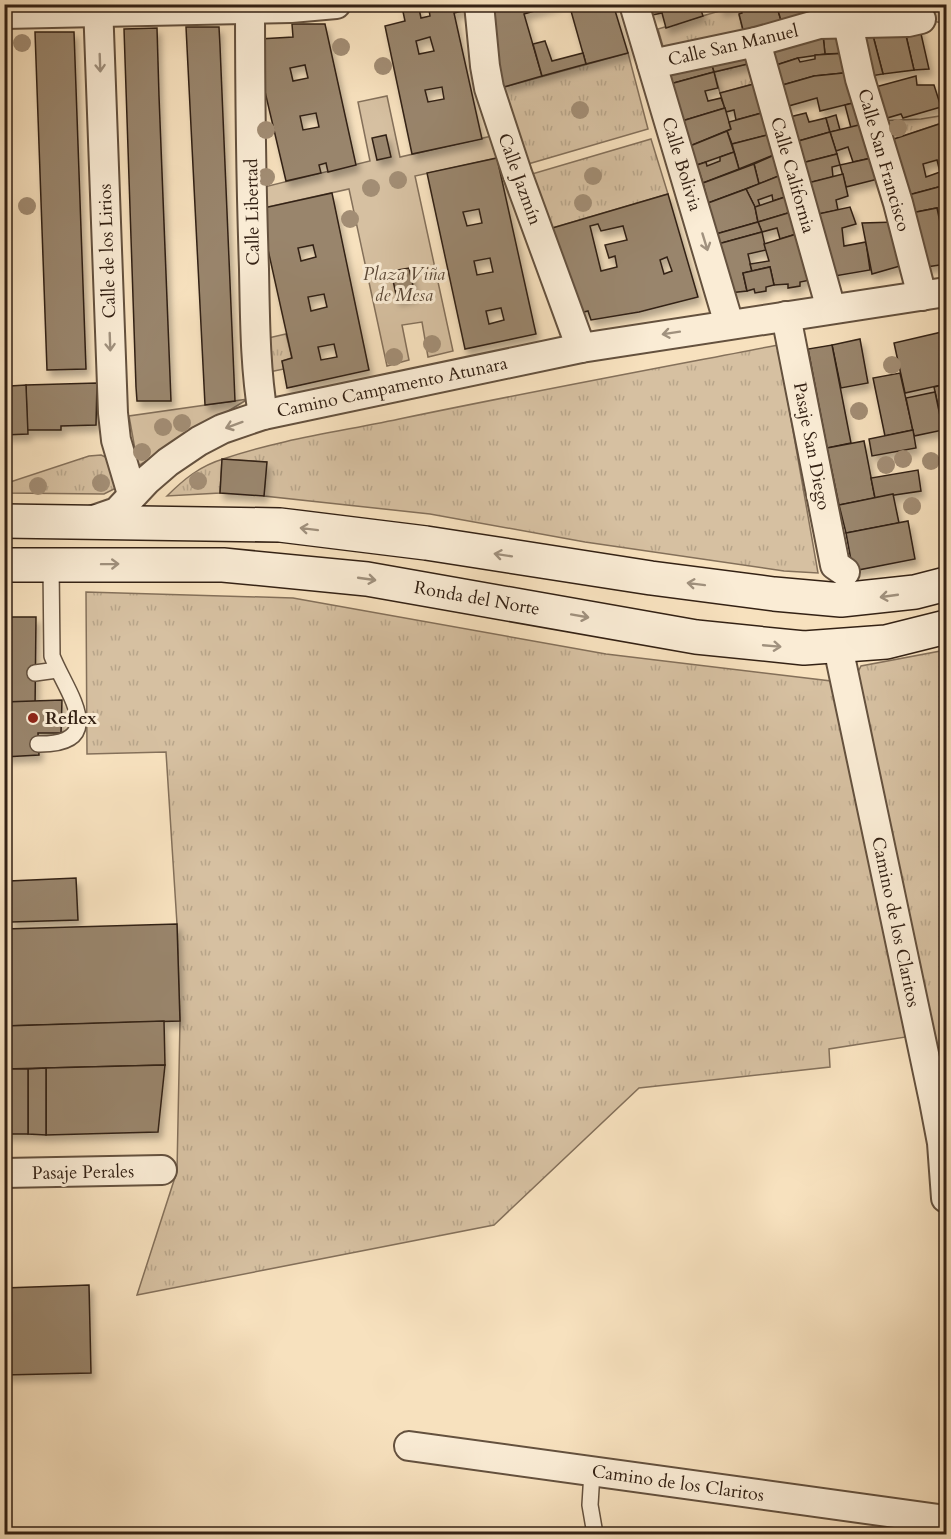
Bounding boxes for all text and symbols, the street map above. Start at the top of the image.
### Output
street label: Calle San Manuel [665,18,801,73]
one-way arrow [94,52,105,72]
street label: Calle San Francisco [851,86,916,235]
street label: Calle Bolivia [655,114,708,215]
street label: Calle California [764,114,821,236]
street label: Calle Jazmín [491,130,548,229]
street label: Calle Libertad [239,158,266,266]
street label: Calle de los Lirios [93,183,122,319]
one-way arrow [700,232,711,251]
park label: Plaza Viña de Mesa [363,262,445,308]
one-way arrow [662,328,682,339]
one-way arrow [105,331,116,351]
street label: Camino Campamento Atunara [274,351,510,424]
street label: Pasaje San Diego [787,380,836,512]
one-way arrow [225,420,244,431]
one-way arrow [300,523,320,534]
one-way arrow [493,550,513,561]
one-way arrow [99,558,119,570]
one-way arrow [357,574,376,585]
street label: Ronda del Norte [412,575,542,622]
one-way arrow [686,578,706,589]
one-way arrow [880,590,900,601]
one-way arrow [570,611,589,622]
one-way arrow [762,641,782,652]
place label: Reflex [45,706,97,731]
marker: Reflex [26,711,40,725]
street label: Camino de los Claritos [865,835,926,1010]
street label: Pasaje Perales [32,1159,134,1186]
street label: Camino de los Claritos [590,1459,766,1508]

